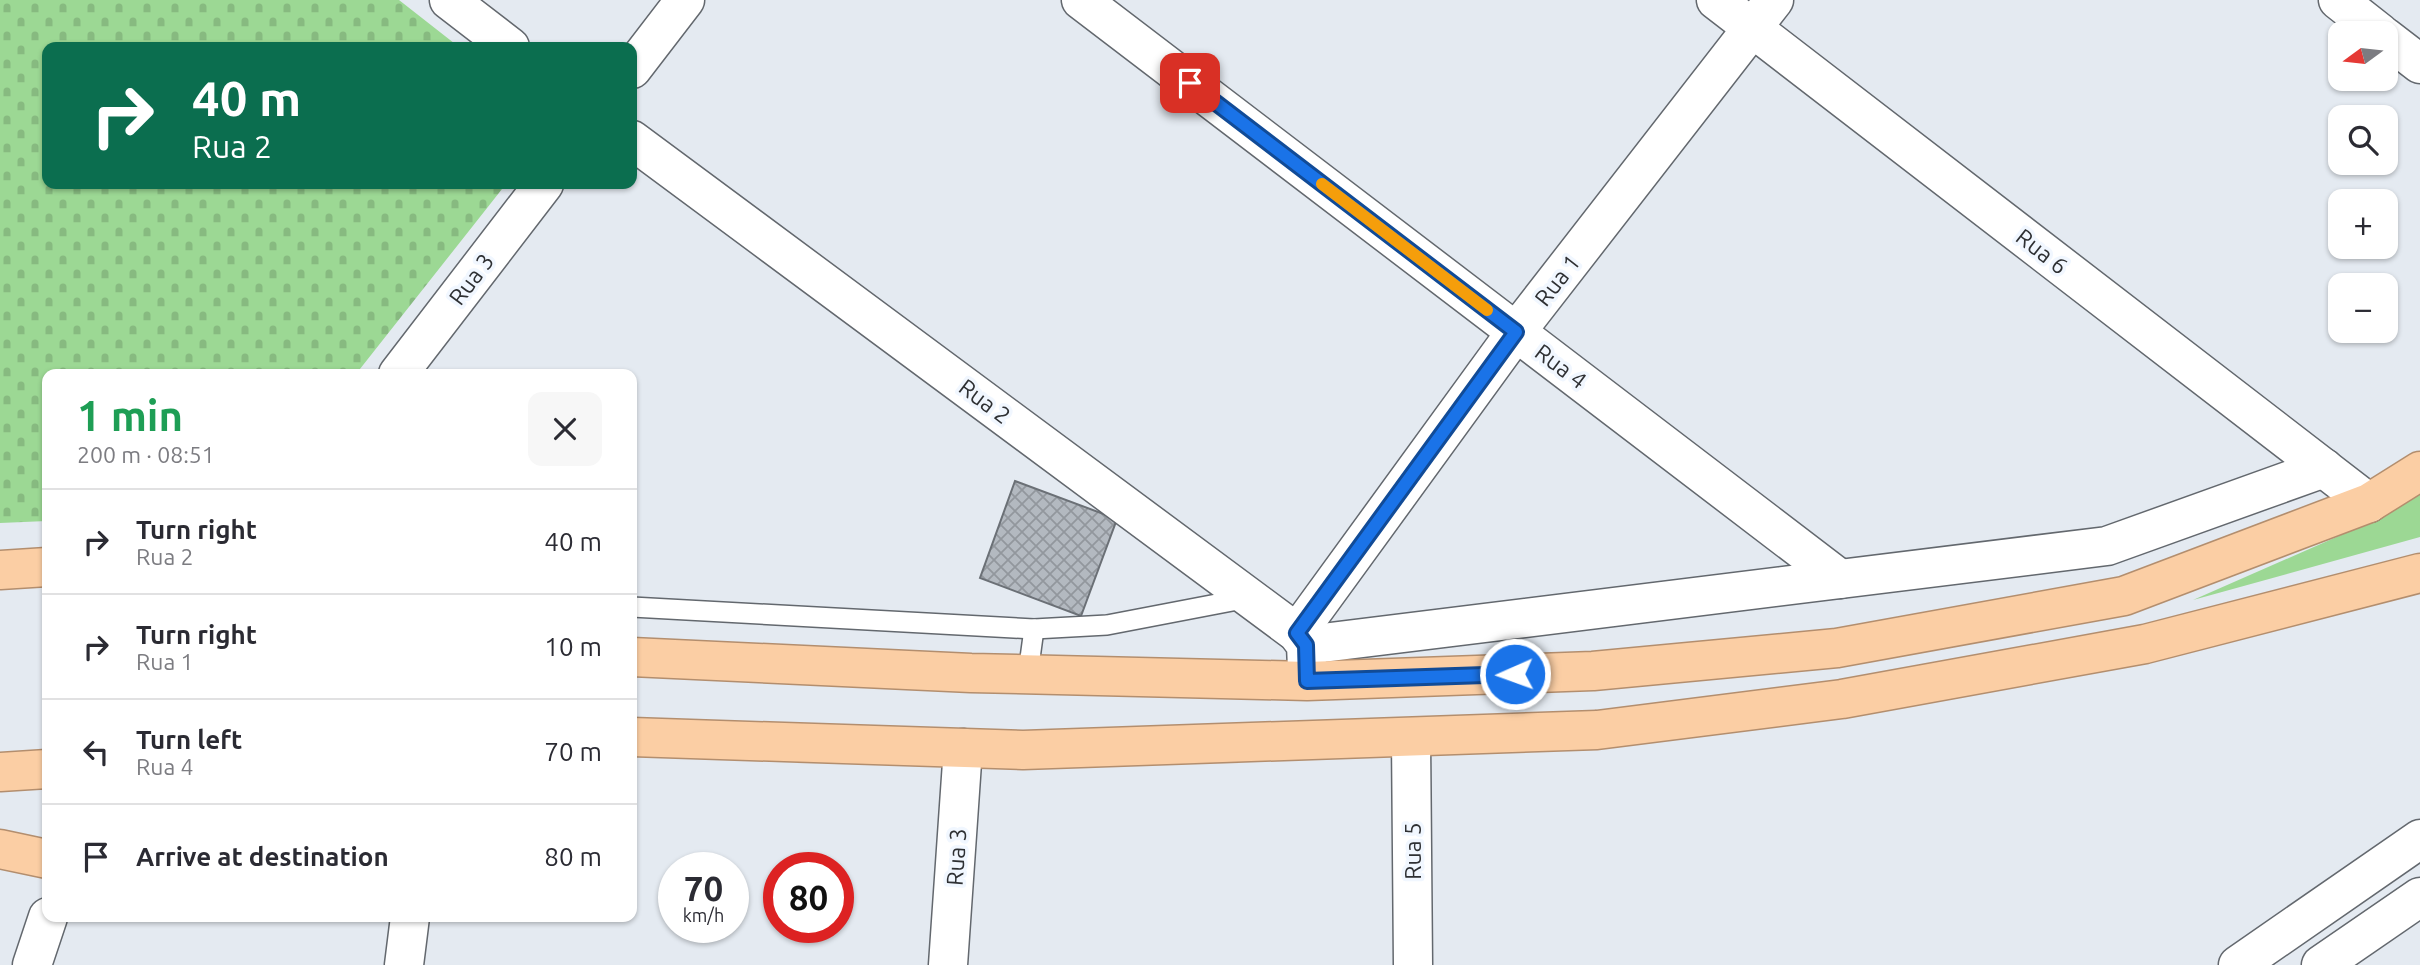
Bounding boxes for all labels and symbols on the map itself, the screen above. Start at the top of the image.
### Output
north arrow [2328,21,2398,91]
pin [1160,53,1220,113]
street label: Rua 6 [2012,223,2072,279]
street label: Rua 3 [444,249,498,309]
street label: Rua 1 [1529,250,1585,310]
street label: Rua 4 [1531,339,1591,393]
street label: Rua 2 [955,374,1015,428]
position arrow [1478,637,1552,711]
street label: Rua 5 [1400,822,1425,880]
street label: Rua 3 [942,827,970,887]
speed limit sign: 80 [763,852,854,943]

